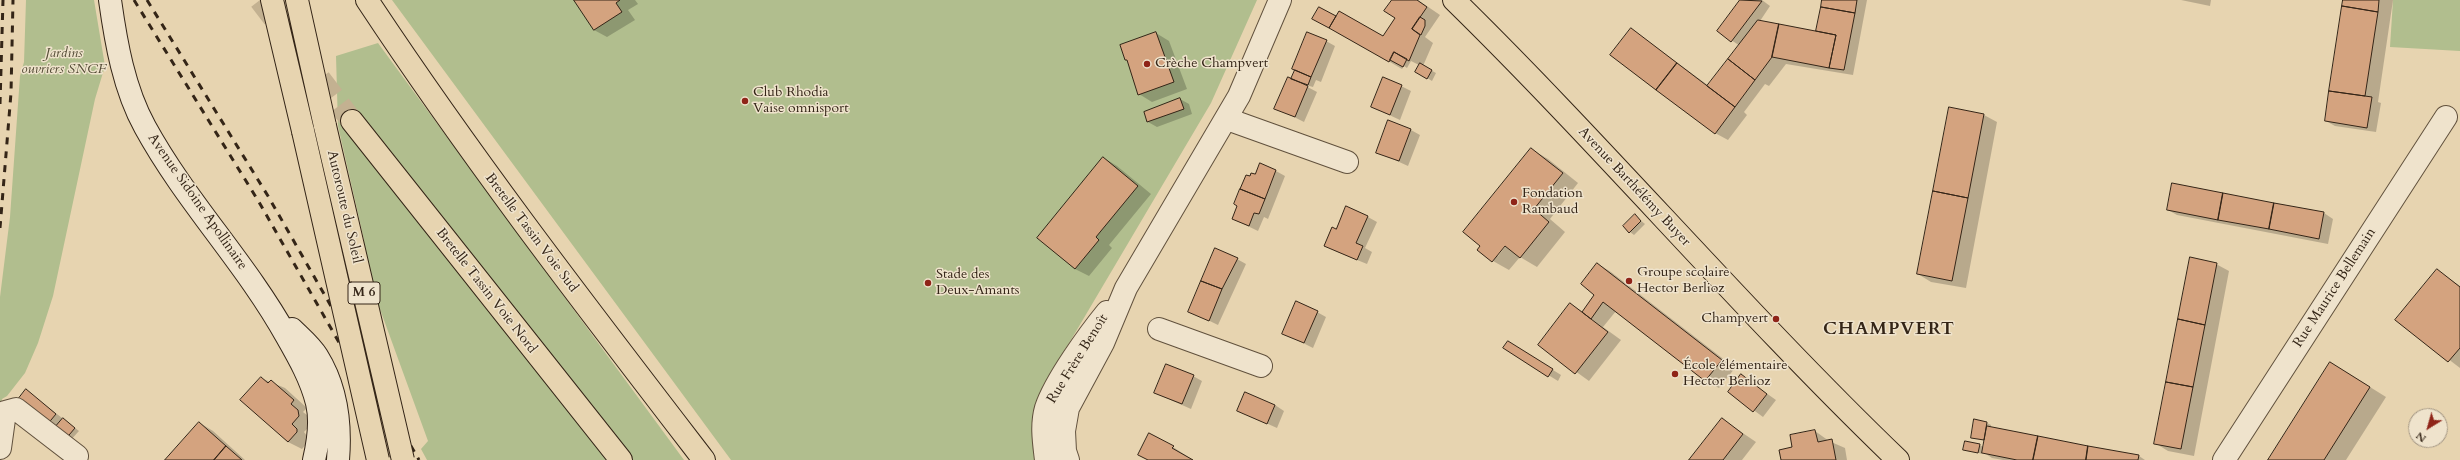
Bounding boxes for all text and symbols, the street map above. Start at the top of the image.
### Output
park label: Jardins ouvriers SNCF [21,46,107,78]
place label: Crèche Champvert [1155,56,1268,72]
marker: Crèche Champvert [1142,59,1152,69]
place label: Club Rhodia Vaise omnisport [753,85,849,118]
marker: Club Rhodia Vaise omnisport [740,96,750,106]
street label: Avenue Barthélémy Buyer [1574,124,1694,250]
street label: Avenue Sidoine Apollinaire [143,131,251,273]
street label: Autoroute du Soleil [323,149,365,265]
street label: Bretelle Tassin Voie Sud [481,170,581,296]
place label: Fondation Rambaud [1522,186,1583,218]
marker: Fondation Rambaud [1509,197,1519,207]
street label: Bretelle Tassin Voie Nord [432,225,540,357]
street label: Rue Maurice Bellemain [2290,225,2380,351]
place label: Groupe scolaire Hector Berlioz [1637,265,1730,298]
place label: Stade des Deux-Amants [936,267,1020,300]
marker: Groupe scolaire Hector Berlioz [1624,276,1634,286]
marker: Stade des Deux-Amants [923,278,933,288]
road number: M 6 [348,282,380,304]
street label: Rue Frère Benoît [1044,311,1112,407]
place label: Champvert [1701,311,1768,327]
marker: Champvert [1771,314,1781,324]
district label: CHAMPVERT [1823,319,1955,341]
place label: École élémentaire Hector Berlioz [1683,358,1788,390]
marker: École élémentaire Hector Berlioz [1670,369,1680,379]
north arrow [2408,408,2448,448]
text: N [2413,428,2429,446]

